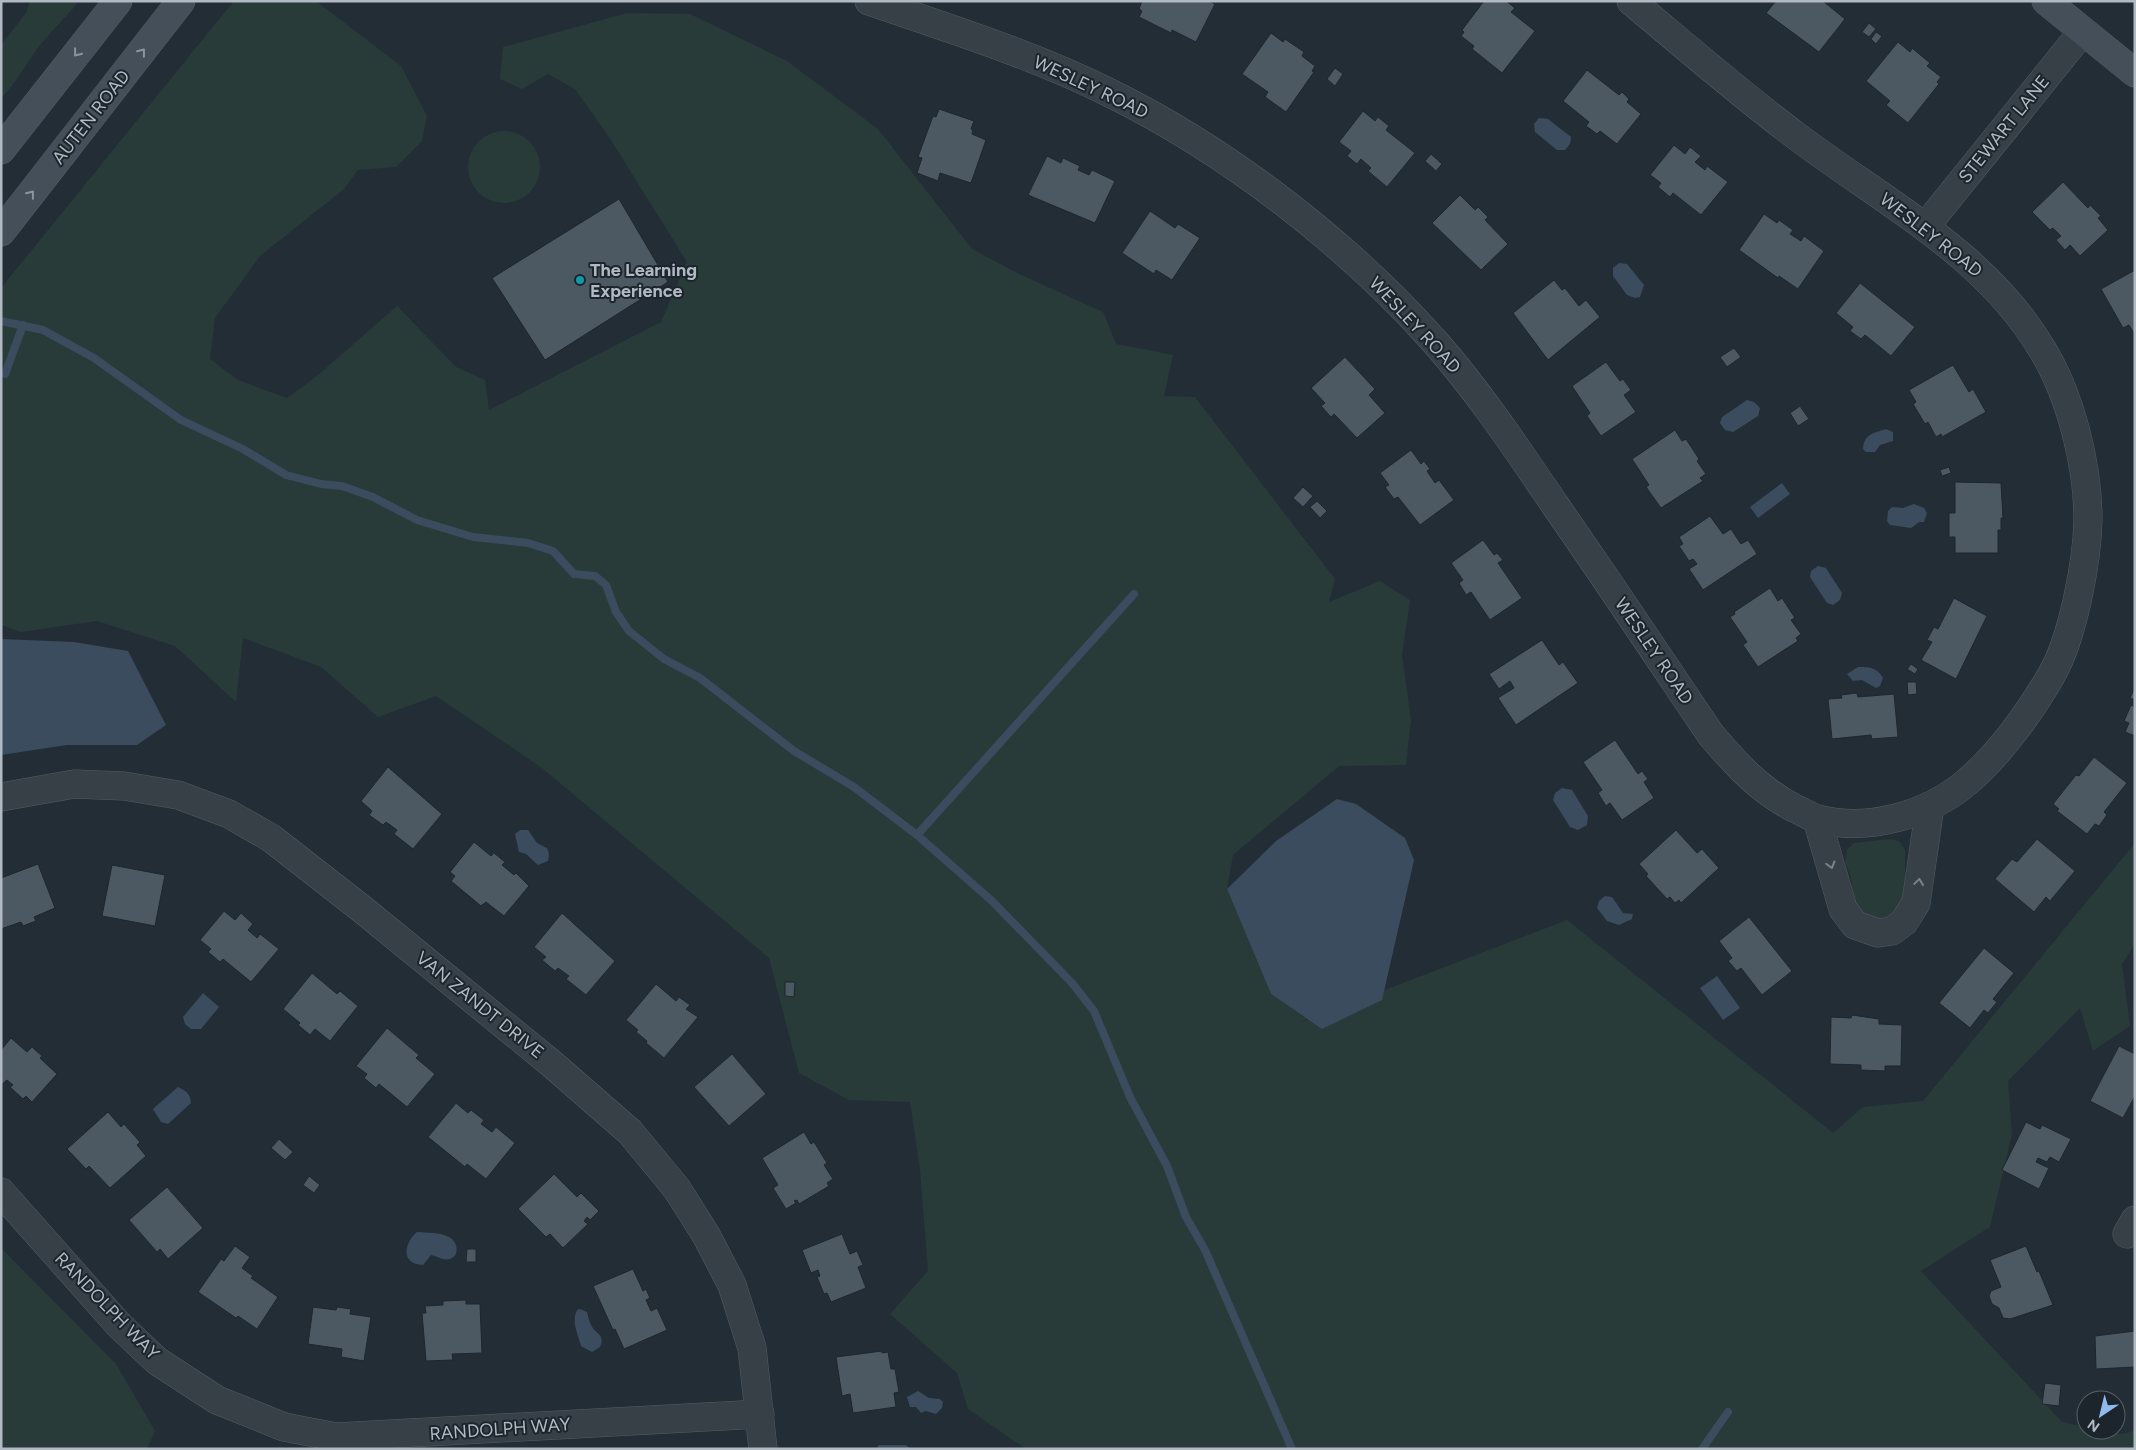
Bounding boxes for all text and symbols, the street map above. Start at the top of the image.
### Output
one-way arrow [73,48,82,57]
one-way arrow [136,48,145,58]
street label: WESLEY ROAD [1030,51,1152,123]
street label: AUTEN ROAD [47,65,135,169]
street label: STEWART LANE [1954,71,2054,187]
street label: WESLEY ROAD [1875,188,1987,282]
one-way arrow [26,191,34,200]
place label: The Learning Experience [590,259,697,302]
street label: WESLEY ROAD [1365,272,1465,378]
marker: The Learning Experience [574,274,586,286]
street label: WESLEY ROAD [1610,593,1698,709]
one-way arrow [1825,861,1835,869]
one-way arrow [1913,878,1924,886]
street label: VAN ZANDT DRIVE [412,947,548,1063]
street label: RANDOLPH WAY [50,1248,164,1364]
north arrow [2076,1390,2126,1440]
street label: RANDOLPH WAY [429,1413,571,1445]
text: N [2085,1415,2103,1435]

